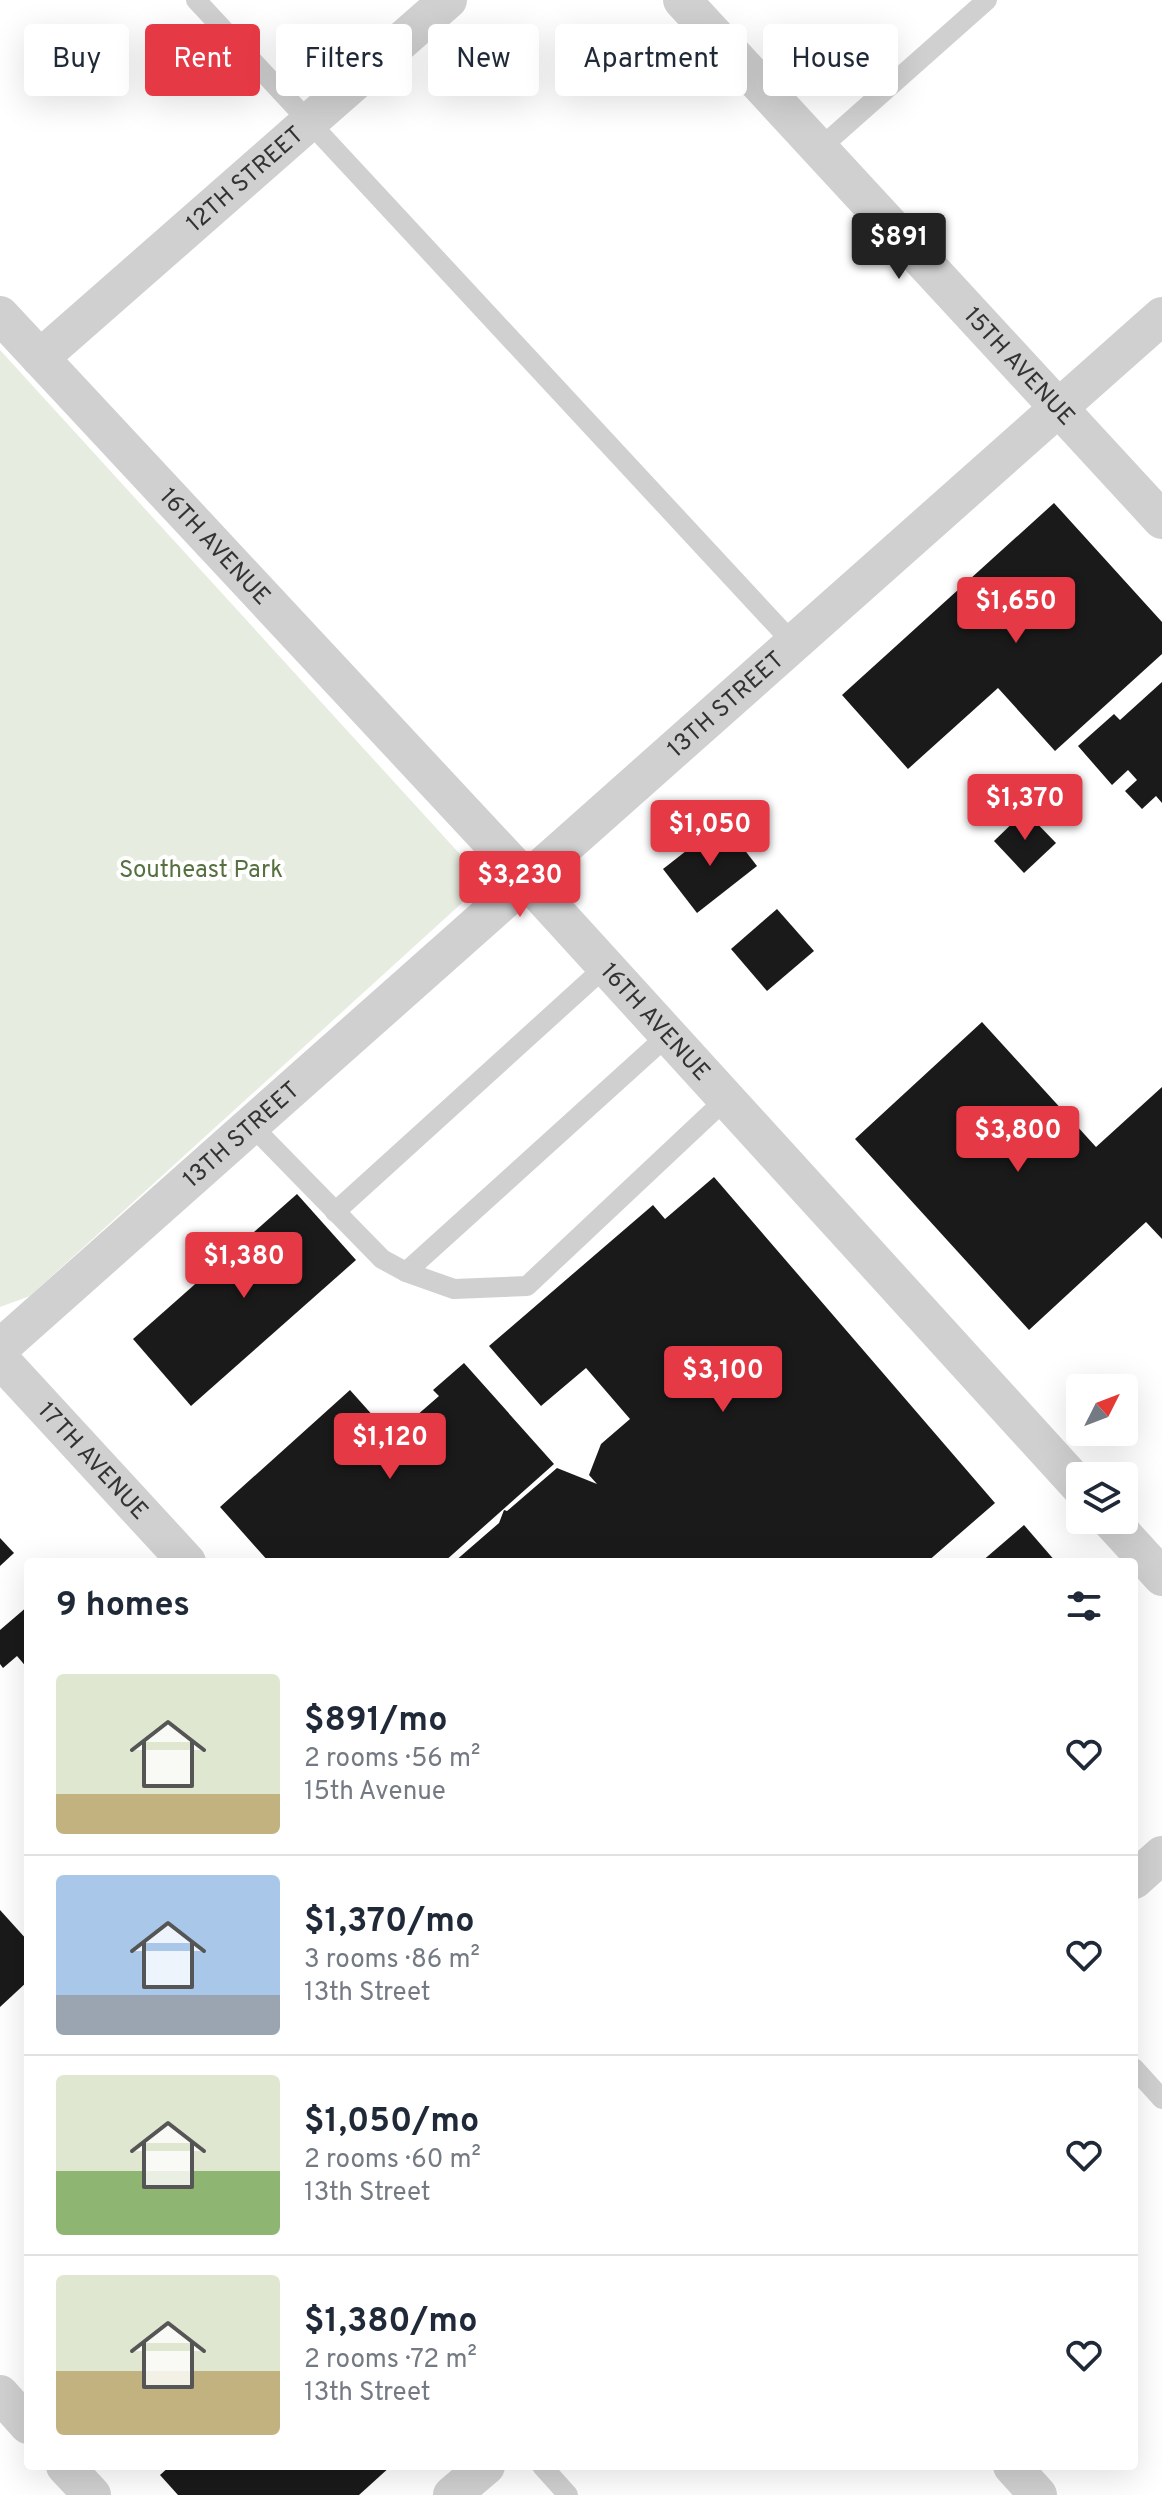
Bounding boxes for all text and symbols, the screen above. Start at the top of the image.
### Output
chip: Buy [24,24,129,96]
chip: Rent [145,24,260,96]
chip: Filters [276,24,412,96]
chip: New [428,24,539,96]
chip: Apartment [555,24,747,96]
chip: House [763,24,898,96]
street label: 12TH STREET [181,121,311,240]
pin: $891 [852,213,946,281]
text: $891 [870,222,928,255]
street label: 15TH AVENUE [956,302,1080,433]
street label: 16TH AVENUE [152,483,276,612]
pin: $1,650 [951,577,1081,645]
text: $1,650 [975,586,1057,619]
street label: 13TH STREET [662,646,791,765]
pin: $1,370 [960,774,1090,842]
text: $1,370 [985,783,1065,816]
pin: $1,050 [645,800,775,868]
text: $1,050 [669,809,751,842]
pin: $3,230 [455,851,585,919]
park label: Southeast Park [119,856,283,886]
text: $3,230 [477,860,563,893]
street label: 16TH AVENUE [593,958,716,1088]
street label: 13TH STREET [178,1076,307,1195]
pin: $3,800 [953,1106,1083,1174]
text: $3,800 [974,1115,1062,1148]
pin: $1,380 [179,1232,309,1300]
text: $1,380 [203,1241,285,1274]
pin: $3,100 [658,1346,788,1414]
text: $3,100 [682,1355,764,1388]
north arrow [1066,1374,1138,1446]
map controls [1066,1374,1138,1534]
street label: 17TH AVENUE [30,1397,154,1527]
pin: $1,120 [325,1413,455,1481]
text: $1,120 [352,1422,428,1455]
button: layers [1066,1462,1138,1534]
icon: filters [1062,1584,1106,1628]
text: 9 homes [56,1585,190,1628]
text: $891/mo [304,1700,447,1743]
icon: home [120,1706,216,1802]
icon: heart [1062,1732,1106,1776]
text: 2 rooms · 56 m² [304,1743,480,1776]
text: 15th Avenue [304,1776,446,1809]
text: $1,370/mo [304,1901,474,1944]
icon: home [120,1907,216,2003]
icon: heart [1062,1933,1106,1977]
text: 3 rooms · 86 m² [304,1944,480,1977]
text: 13th Street [304,1977,431,2010]
text: $1,050/mo [304,2101,479,2144]
icon: home [120,2107,216,2203]
icon: heart [1062,2133,1106,2177]
text: 2 rooms · 60 m² [304,2144,481,2177]
text: 13th Street [304,2177,431,2210]
text: $1,380/mo [304,2301,478,2344]
icon: home [120,2307,216,2403]
icon: heart [1062,2333,1106,2377]
text: 2 rooms · 72 m² [304,2344,477,2377]
text: 13th Street [304,2377,431,2410]

